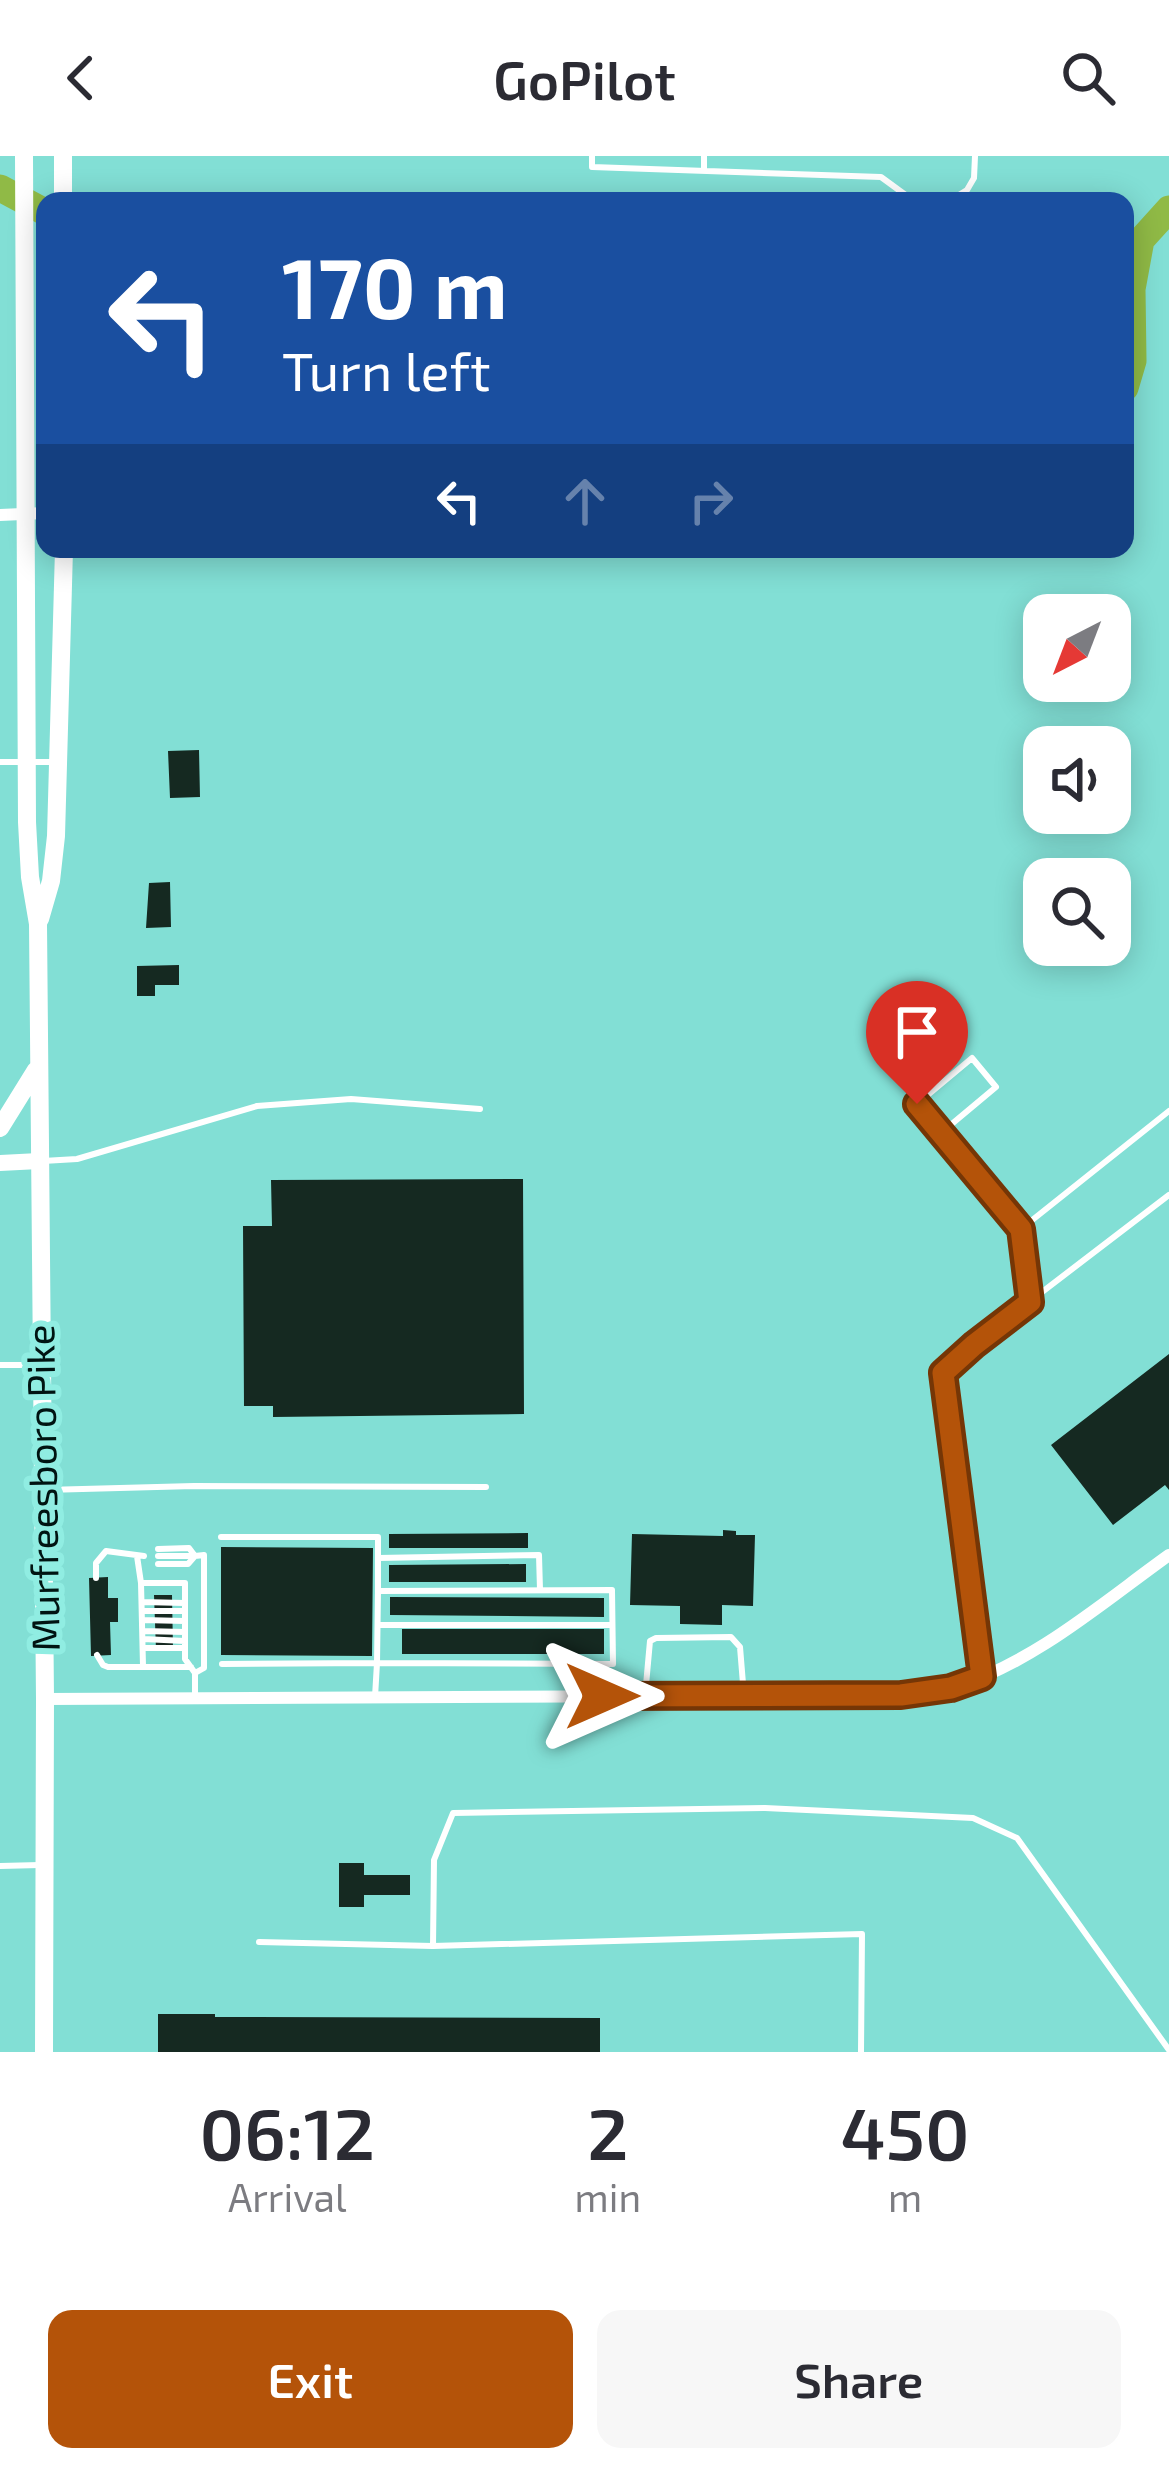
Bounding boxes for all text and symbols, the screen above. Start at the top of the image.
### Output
icon: back [48,45,114,111]
icon: search [1055,45,1121,111]
text: GoPilot [493,46,676,111]
text: 170 m [282,235,508,336]
icon: left [84,240,240,396]
text: Turn left [282,337,491,402]
icon: left [426,468,492,534]
icon: ahead [552,468,618,534]
icon: right [678,468,744,534]
north arrow [1023,594,1131,702]
map controls [1023,594,1131,966]
button: sound [1023,726,1131,834]
button: search [1023,858,1131,966]
pin [866,981,968,1104]
icon: arrive [884,999,950,1065]
street label: Murfreesboro Pike [15,1324,68,1652]
position arrow [539,1633,665,1759]
text: 06:12 [199,2088,375,2174]
text: 2 [587,2088,628,2174]
text: 450 [841,2088,970,2174]
text: Arrival [228,2173,347,2220]
text: min [575,2173,641,2220]
text: m [888,2173,922,2220]
button: Exit [48,2310,573,2448]
button: Share [597,2310,1121,2448]

